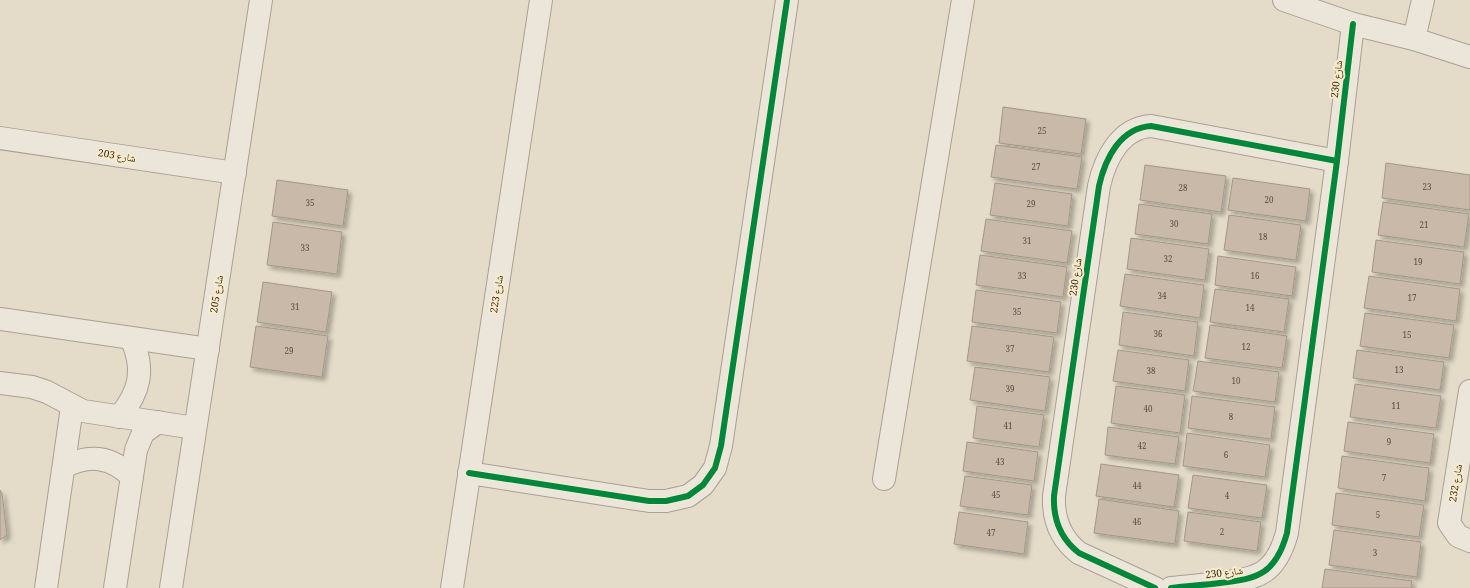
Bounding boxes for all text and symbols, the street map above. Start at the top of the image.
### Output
street label: شارع 230 [1327,59,1348,99]
house number: 25 [1038,125,1046,139]
street label: شارع 203 [97,145,137,168]
house number: 27 [1032,161,1041,175]
house number: 23 [1423,181,1432,195]
house number: 28 [1179,182,1188,196]
house number: 20 [1265,194,1274,208]
house number: 35 [306,197,314,211]
house number: 29 [1027,198,1035,212]
house number: 30 [1170,218,1179,232]
house number: 21 [1420,219,1428,233]
house number: 18 [1259,231,1268,245]
house number: 31 [1023,235,1031,249]
house number: 33 [301,242,310,256]
house number: 32 [1164,253,1172,267]
house number: 19 [1414,256,1422,270]
street label: شارع 230 [1065,257,1088,297]
house number: 33 [1018,270,1027,284]
house number: 16 [1251,270,1260,284]
street label: شارع 205 [206,274,229,314]
street label: شارع 223 [486,274,509,314]
house number: 34 [1158,290,1167,304]
house number: 17 [1408,292,1417,306]
house number: 31 [291,301,299,315]
house number: 14 [1246,302,1255,316]
house number: 35 [1013,306,1021,320]
house number: 36 [1154,328,1163,342]
house number: 15 [1403,329,1411,343]
house number: 12 [1242,341,1250,355]
house number: 37 [1006,343,1015,357]
house number: 29 [285,345,293,359]
house number: 13 [1395,364,1404,378]
house number: 38 [1147,365,1156,379]
house number: 10 [1232,375,1241,389]
house number: 39 [1006,383,1014,397]
house number: 11 [1392,400,1400,414]
house number: 40 [1144,403,1153,417]
house number: 8 [1229,411,1234,425]
house number: 41 [1004,420,1012,434]
house number: 9 [1387,436,1391,450]
house number: 42 [1138,440,1146,454]
house number: 6 [1224,449,1229,463]
house number: 43 [996,456,1005,470]
street label: شارع 232 [1445,463,1468,503]
house number: 7 [1382,472,1387,486]
house number: 44 [1133,480,1142,494]
house number: 45 [992,489,1000,503]
house number: 4 [1225,490,1230,504]
house number: 5 [1376,509,1380,523]
house number: 46 [1133,516,1142,530]
house number: 2 [1220,526,1224,540]
house number: 47 [987,527,996,541]
house number: 3 [1373,547,1378,561]
street label: شارع 230 [1204,563,1244,584]

